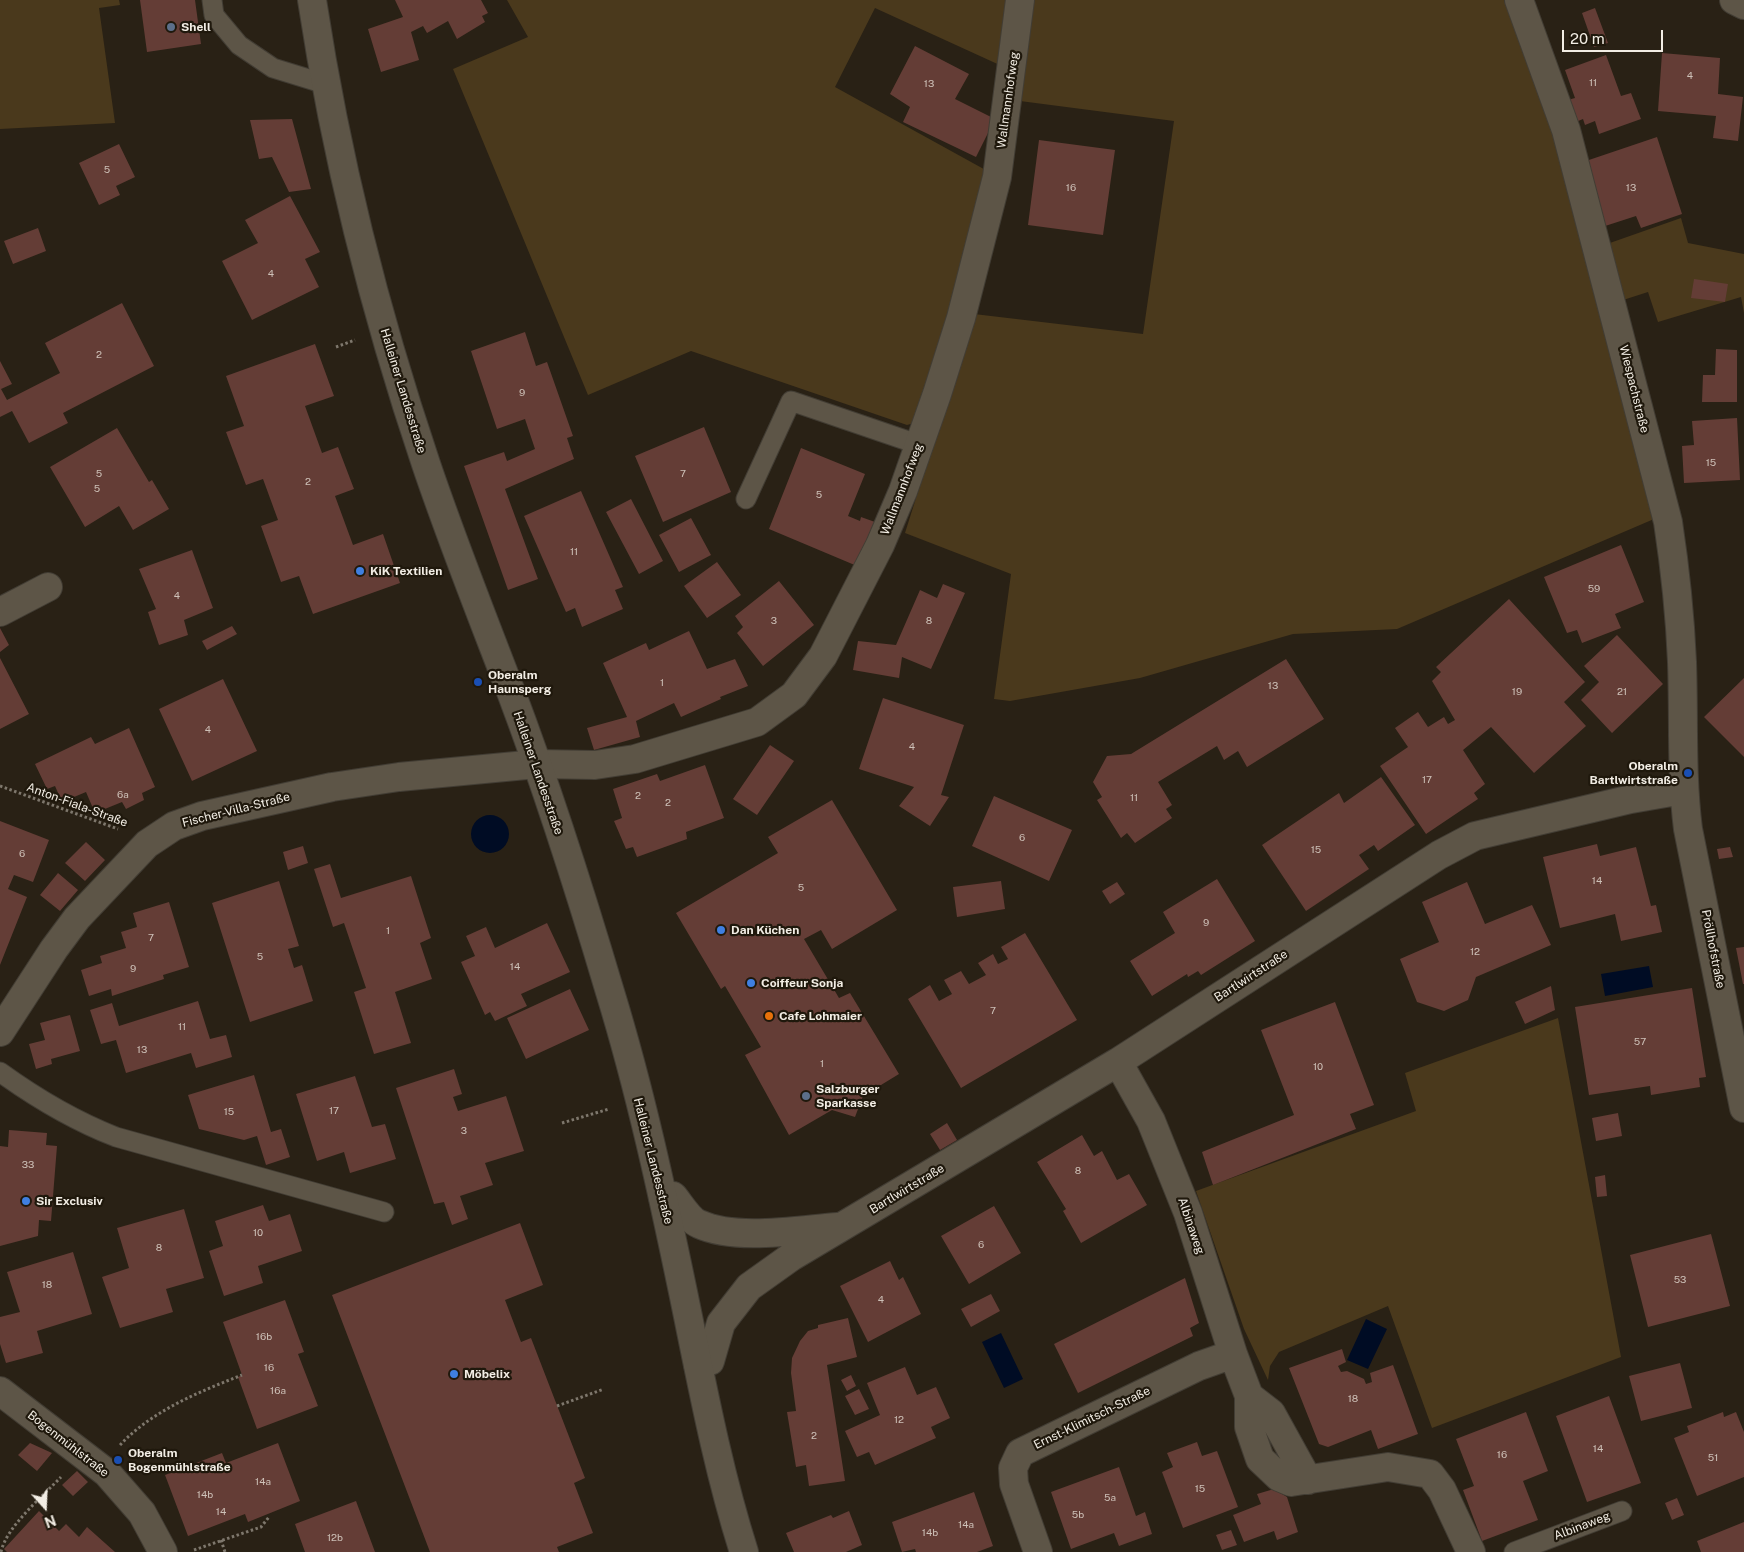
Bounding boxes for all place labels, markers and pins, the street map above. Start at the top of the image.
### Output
place label: Shell [181,20,211,34]
marker: Shell [165,21,177,33]
place label: KiK Textilien [370,564,442,578]
marker: KiK Textilien [354,565,366,577]
place label: Oberalm Haunsperg [488,668,551,696]
marker: Oberalm Haunsperg [472,676,484,688]
place label: Oberalm Bartlwirtstraße [1590,759,1678,787]
marker: Oberalm Bartlwirtstraße [1682,767,1694,779]
place label: Dan Küchen [731,923,799,937]
marker: Dan Küchen [715,924,727,936]
place label: Coiffeur Sonja [761,976,843,990]
marker: Coiffeur Sonja [745,977,757,989]
place label: Cafe Lohmaier [779,1009,862,1023]
marker: Cafe Lohmaier [763,1010,775,1022]
place label: Salzburger Sparkasse [816,1082,880,1110]
marker: Salzburger Sparkasse [800,1090,812,1102]
place label: Sir Exclusiv [36,1194,103,1208]
marker: Sir Exclusiv [20,1195,32,1207]
place label: Möbelix [464,1367,510,1381]
marker: Möbelix [448,1368,460,1380]
place label: Oberalm Bogenmühlstraße [128,1446,231,1474]
marker: Oberalm Bogenmühlstraße [112,1454,124,1466]

